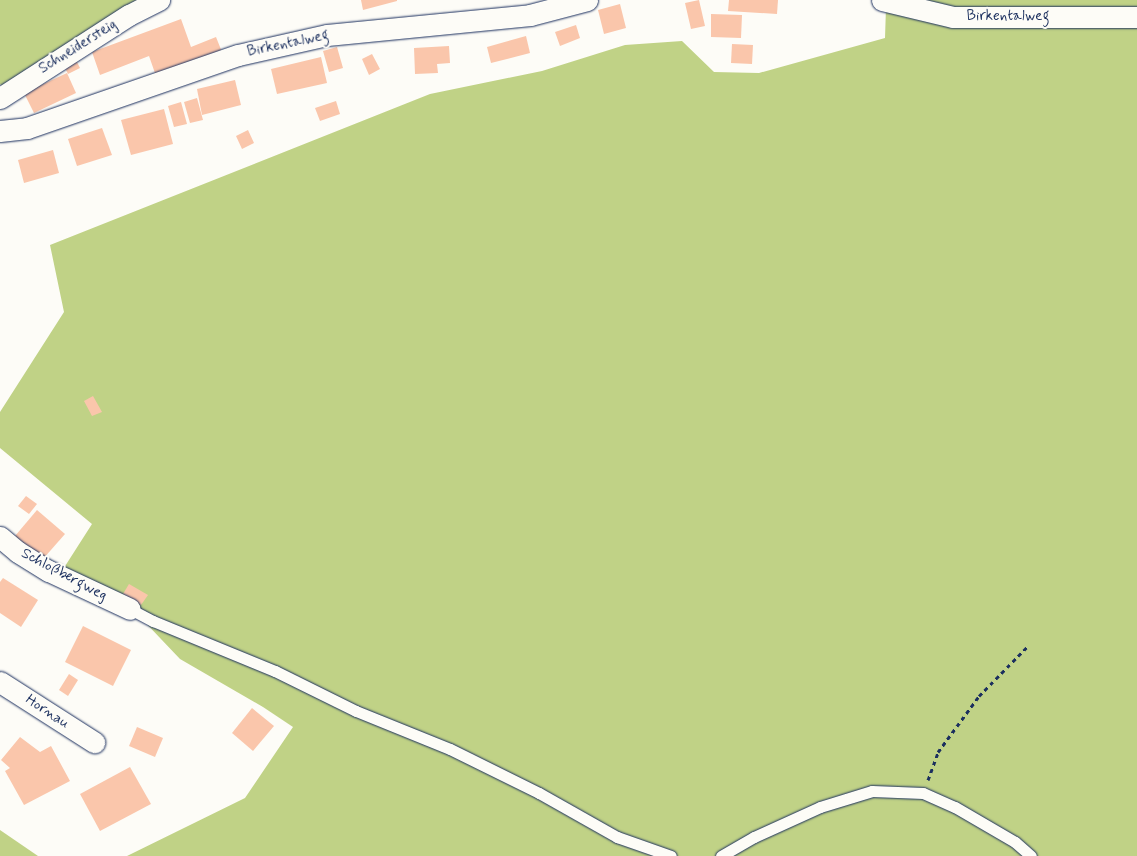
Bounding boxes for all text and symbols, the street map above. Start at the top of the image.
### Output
street label: Birkentalweg [967,8,1049,26]
street label: Schneidersteig [36,16,120,78]
street label: Birkentalweg [246,27,330,61]
street label: Schloßbergweg [18,545,110,605]
street label: Hornau [22,691,72,733]

